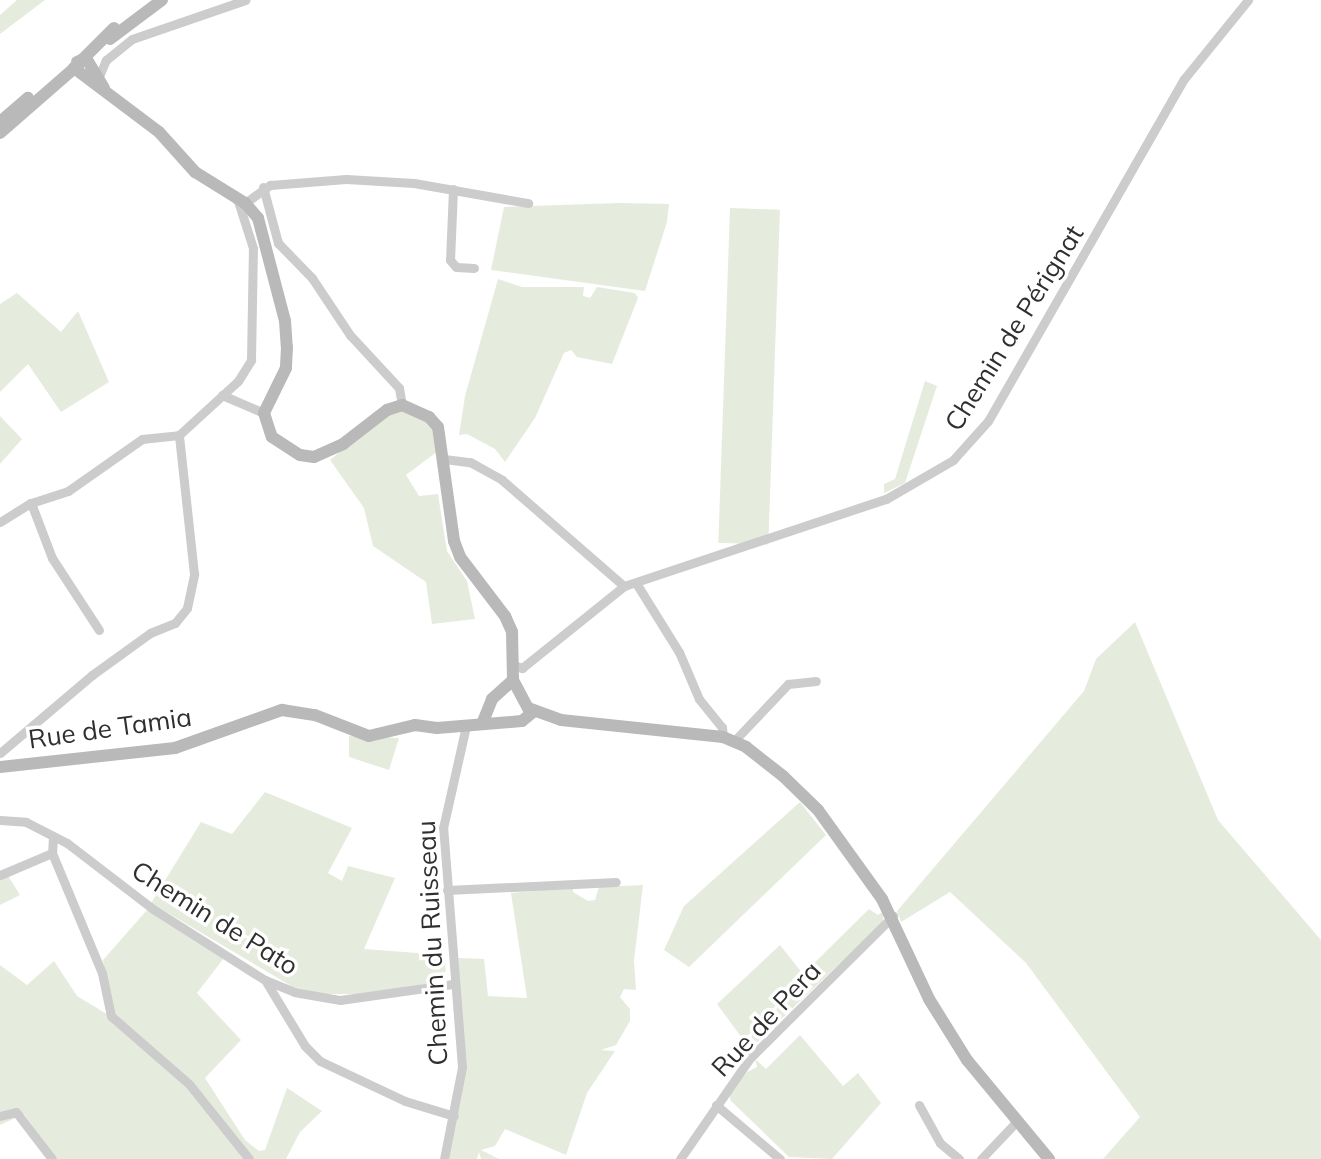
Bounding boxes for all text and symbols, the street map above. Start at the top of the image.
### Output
street label: Chemin de Pérignat [938,219,1090,437]
street label: Rue de Tamia [26,701,194,755]
street label: Chemin du Ruisseau [410,820,454,1066]
street label: Chemin de Pato [126,854,304,982]
street label: Rue de Pera [705,955,827,1083]

